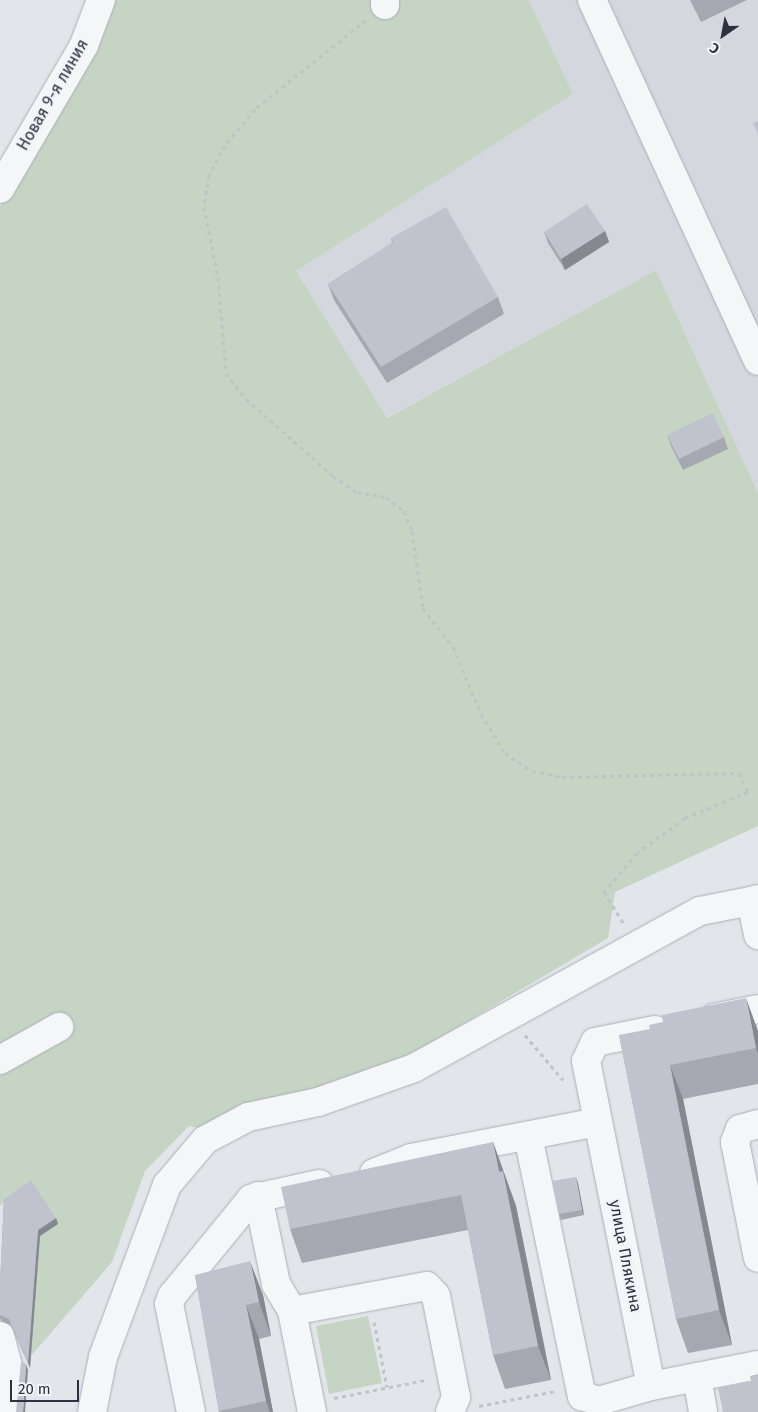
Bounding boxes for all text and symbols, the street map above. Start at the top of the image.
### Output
north arrow [698,10,748,60]
street label: Новая 9-я линия [13,36,93,154]
text: С [707,39,723,57]
street label: улица Плякина [605,1198,645,1314]
scale bar [12,1370,81,1402]
text: 20 m [18,1380,51,1398]

